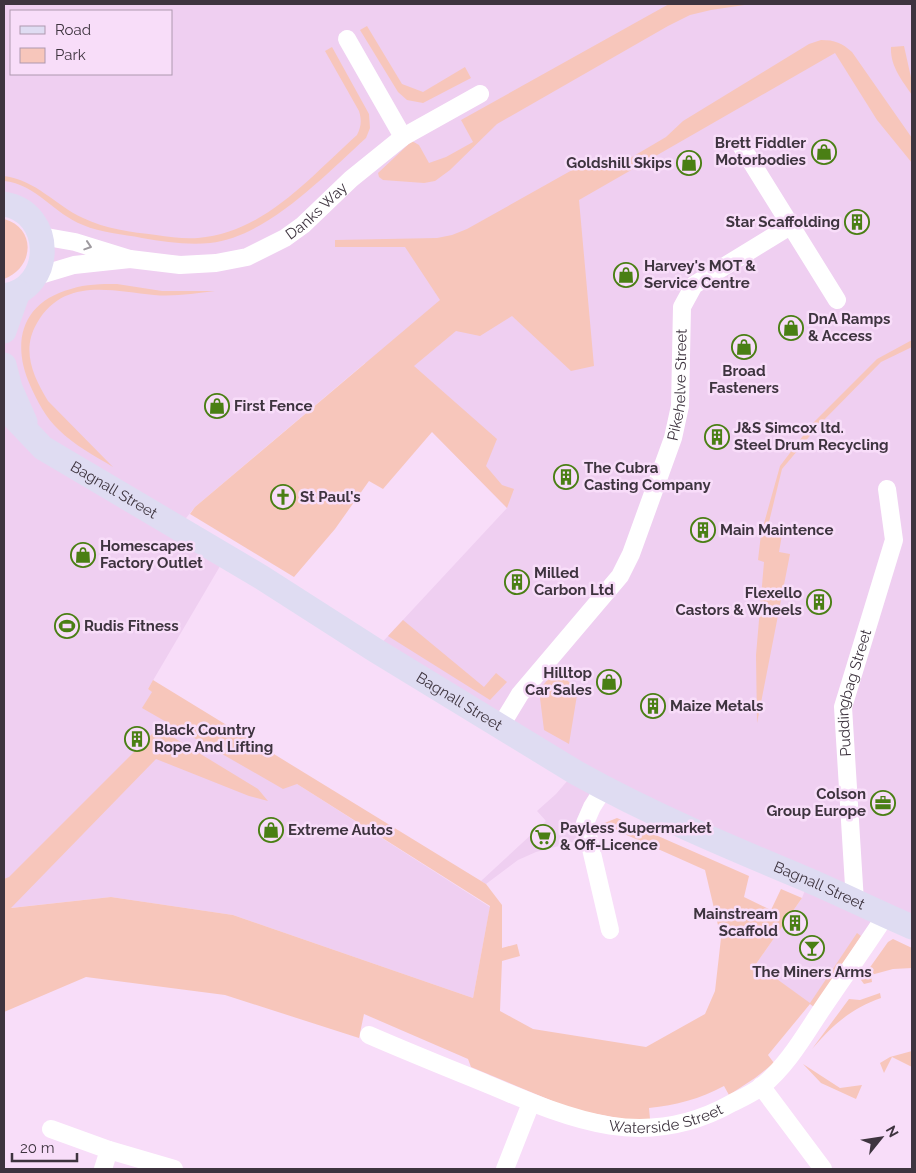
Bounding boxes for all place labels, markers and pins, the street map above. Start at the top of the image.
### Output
place label: Brett Fiddler Motorbodies [715,134,806,169]
shop icon: Brett Fiddler Motorbodies [811,139,837,165]
shop icon: Goldshill Skips [676,150,702,176]
place label: Goldshill Skips [566,154,672,172]
building icon: Star Scaffolding [844,209,870,235]
place label: Star Scaffolding [726,213,840,231]
place label: Harvey's MOT & Service Centre [644,257,756,292]
shop icon: Harvey's MOT & Service Centre [613,262,639,288]
place label: DnA Ramps & Access [808,310,890,345]
shop icon: DnA Ramps & Access [778,315,804,341]
shop icon: Broad Fasteners [731,334,757,360]
place label: Broad Fasteners [709,362,779,397]
shop icon: First Fence [204,393,230,419]
place label: First Fence [234,397,313,415]
place label: J&S Simcox ltd. Steel Drum Recycling [734,419,889,454]
building icon: J&S Simcox ltd. Steel Drum Recycling [704,424,730,450]
place label: The Cubra Casting Company [584,459,711,494]
building icon: The Cubra Casting Company [553,464,579,490]
church icon: St Paul's [270,484,296,510]
place label: St Paul's [300,488,361,506]
building icon: Main Maintence [690,517,716,543]
place label: Main Maintence [720,521,833,539]
place label: Homescapes Factory Outlet [100,537,203,572]
shop icon: Homescapes Factory Outlet [70,542,96,568]
place label: Milled Carbon Ltd [534,564,614,599]
building icon: Milled Carbon Ltd [504,569,530,595]
place label: Flexello Castors & Wheels [675,584,802,619]
building icon: Flexello Castors & Wheels [806,589,832,615]
sports icon: Rudis Fitness [54,613,80,639]
place label: Rudis Fitness [84,617,179,635]
place label: Hilltop Car Sales [525,664,592,699]
shop icon: Hilltop Car Sales [596,669,622,695]
building icon: Maize Metals [640,693,666,719]
place label: Maize Metals [670,697,763,715]
place label: Black Country Rope And Lifting [154,721,273,756]
building icon: Black Country Rope And Lifting [124,726,150,752]
place label: Colson Group Europe [766,785,866,820]
office icon: Colson Group Europe [870,790,896,816]
shop icon: Extreme Autos [258,817,284,843]
place label: Payless Supermarket & Off-Licence [560,819,712,854]
place label: Extreme Autos [288,821,393,839]
supermarket icon: Payless Supermarket & Off-Licence [530,824,556,850]
place label: Mainstream Scaffold [693,905,778,940]
building icon: Mainstream Scaffold [782,910,808,936]
bar icon: The Miners Arms [799,935,825,961]
place label: The Miners Arms [752,963,872,981]

